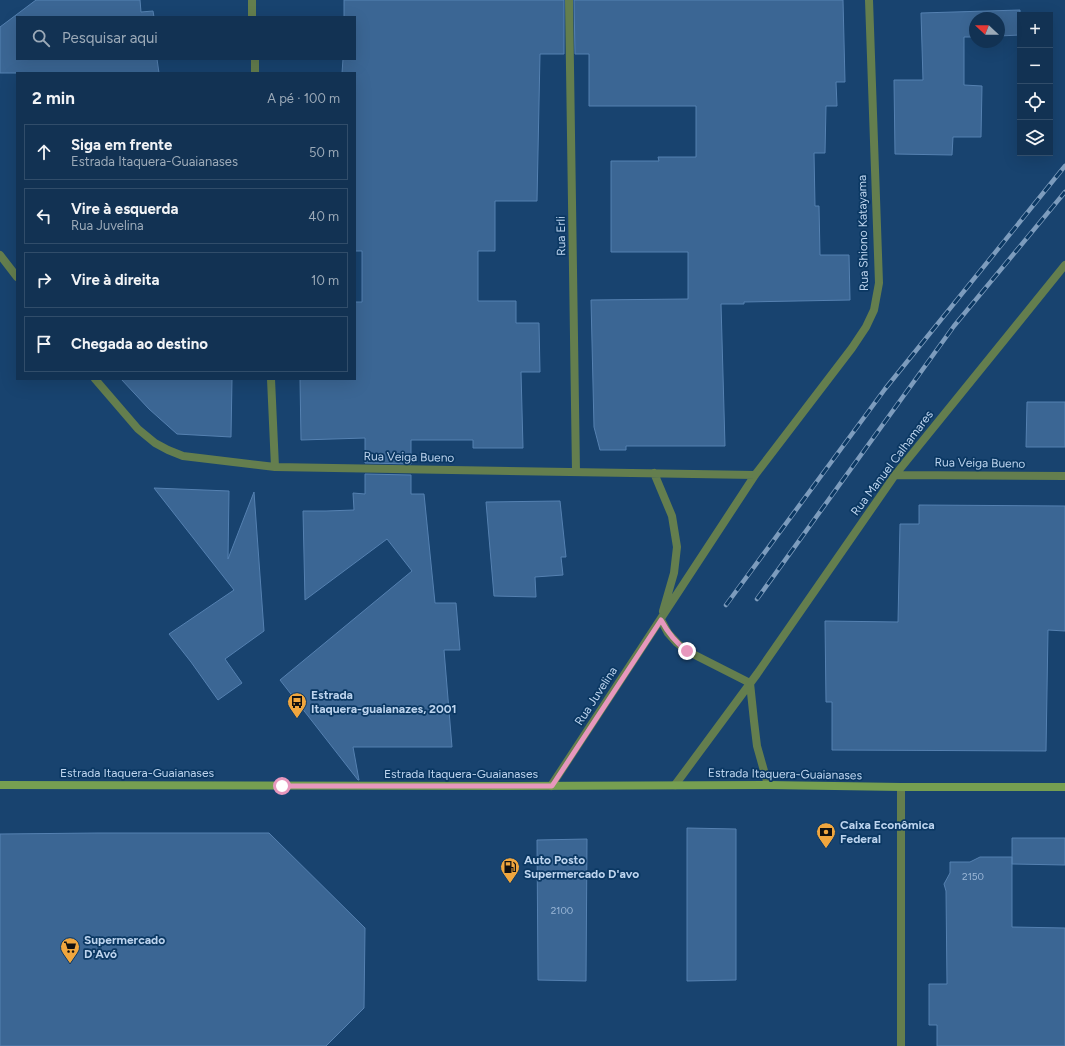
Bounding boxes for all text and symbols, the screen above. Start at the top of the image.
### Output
north arrow [969,12,1005,48]
map controls [1017,12,1053,156]
button: + [1017,12,1053,48]
search box [16,16,356,60]
icon: search [30,27,52,49]
text: Pesquisar aqui [62,29,158,47]
button: − [1017,48,1053,84]
button: locate [1017,84,1053,120]
text: 2 min [32,88,75,108]
text: A pé · 100 m [267,91,340,106]
button: layers [1017,120,1053,156]
text: Siga em frente [71,136,172,154]
icon: ahead [33,141,55,163]
text: 50 m [309,145,339,160]
text: Estrada Itaquera-Guaianases [71,154,238,169]
street label: Rua Shiono Katayama [855,175,871,291]
text: Vire à esquerda [71,200,178,218]
icon: left [33,205,55,227]
text: 40 m [308,209,339,224]
street label: Rua Erli [554,216,568,256]
text: Rua Juvelina [71,218,144,233]
icon: right [33,269,55,291]
text: Vire à direita [71,271,160,289]
text: 10 m [311,273,339,288]
icon: arrive [33,333,55,355]
text: Chegada ao destino [71,335,208,353]
street label: Rua Manuel Calhamares [848,407,936,518]
street label: Rua Veiga Bueno [363,449,455,465]
street label: Rua Veiga Bueno [934,455,1026,471]
route end [678,642,696,660]
street label: Rua Juvelina [572,664,620,728]
place label: Estrada Itaquera-guaianazes, 2001 [311,688,457,716]
bus stop icon: Estrada Itaquera-guaianazes, 2001 [286,691,308,719]
street label: Estrada Itaquera-Guaianases [60,766,214,780]
street label: Estrada Itaquera-Guaianases [708,766,863,782]
street label: Estrada Itaquera-Guaianases [384,767,538,781]
route start [273,777,291,795]
place label: Caixa Econômica Federal [840,818,935,846]
bank icon: Caixa Econômica Federal [815,821,837,849]
place label: Auto Posto Supermercado D'avo [524,853,639,881]
fuel station icon: Auto Posto Supermercado D'avo [499,856,521,884]
house number: 2150 [962,870,984,883]
house number: 2100 [551,904,573,917]
place label: Supermercado D'Avó [84,933,165,961]
supermarket icon: Supermercado D'Avó [59,936,81,964]

